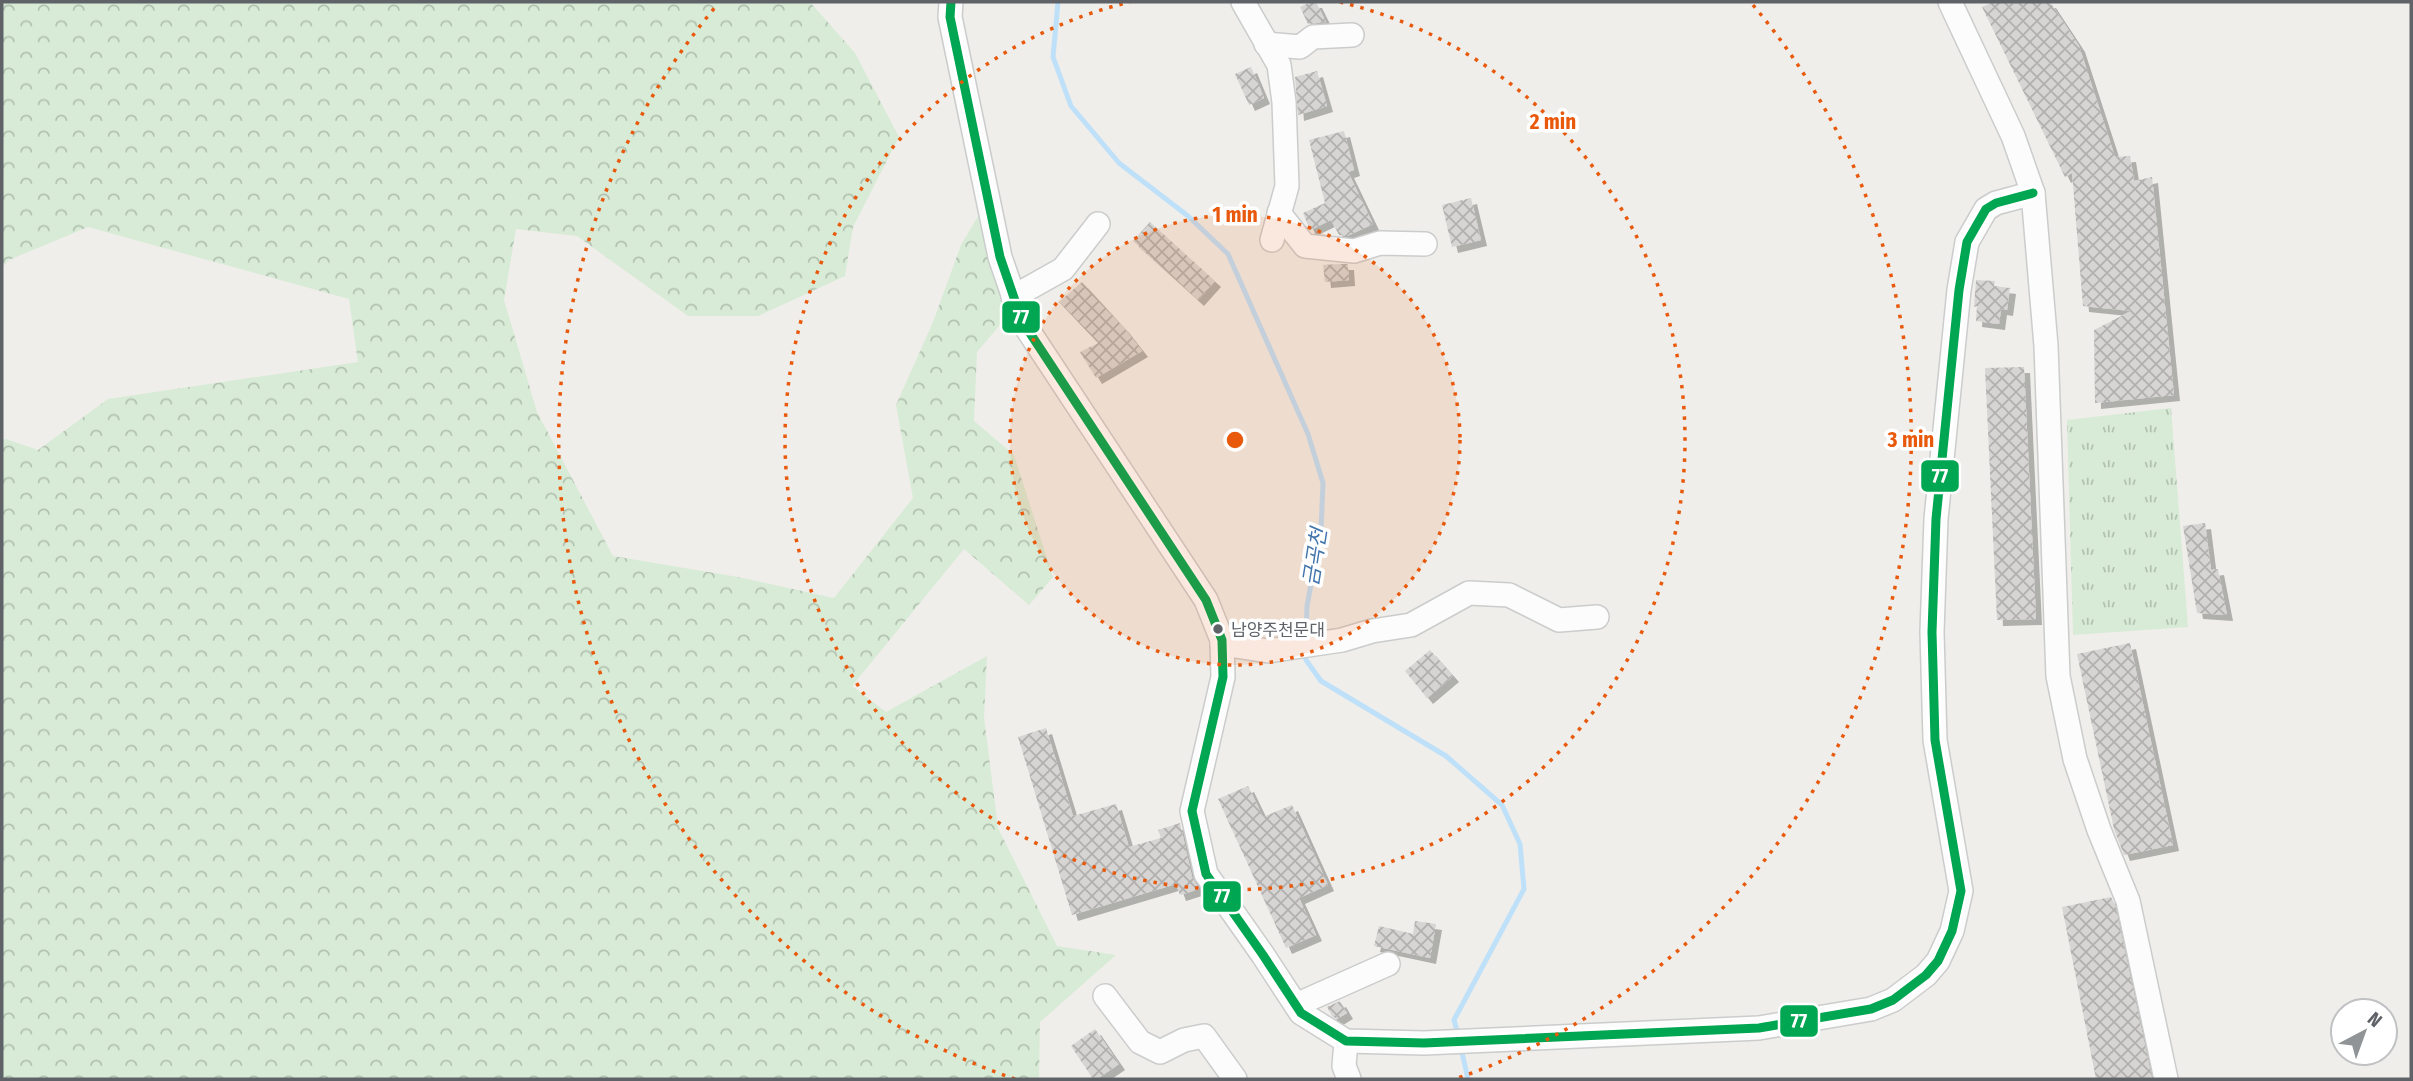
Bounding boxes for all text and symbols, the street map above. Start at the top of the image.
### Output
text: 2 min [1529,109,1576,135]
text: 1 min [1212,202,1258,228]
line badge: 77 [1001,300,1041,334]
text: 77 [1013,306,1029,329]
text: 3 min [1887,427,1934,453]
centre of rings [1223,428,1247,452]
line badge: 77 [1920,459,1960,493]
text: 77 [1932,465,1948,488]
water label: 금곡천 [1298,524,1333,588]
place label: 남양주천문대 [1231,620,1325,641]
marker: 남양주천문대 [1211,622,1225,636]
line badge: 77 [1202,880,1242,913]
text: 77 [1214,885,1230,908]
north arrow [2329,997,2399,1067]
line badge: 77 [1779,1004,1819,1038]
text: N [2363,1007,2387,1032]
text: 77 [1791,1010,1807,1033]

